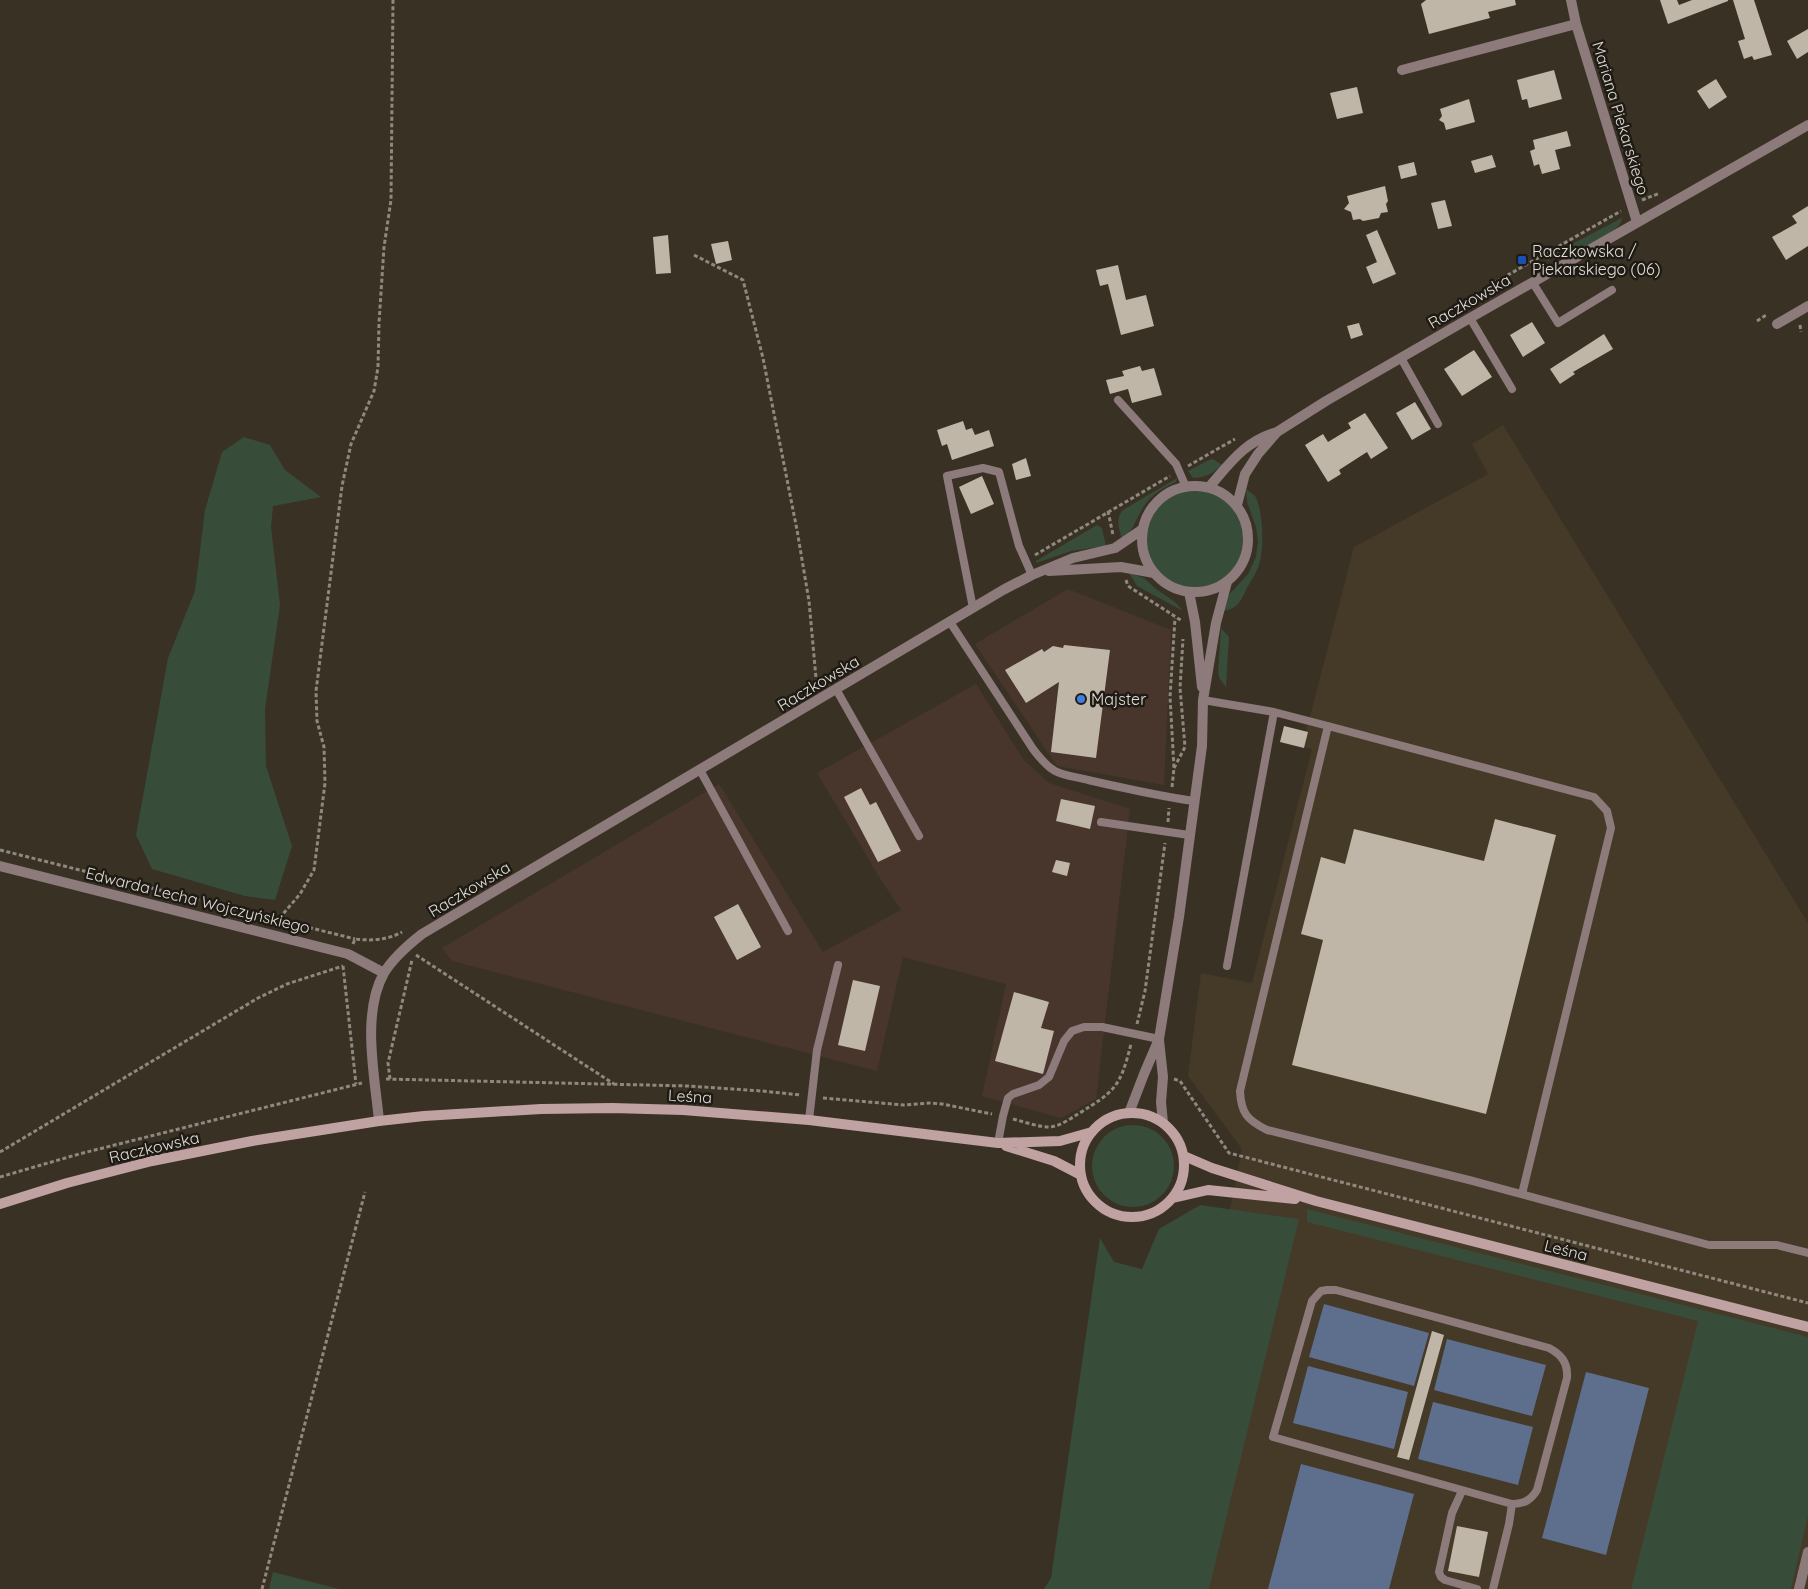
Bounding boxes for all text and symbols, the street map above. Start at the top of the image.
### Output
street label: Mariana Piekarskiego [1588,39,1654,197]
place label: Raczkowska / Piekarskiego (06) [1532,241,1661,279]
marker: Raczkowska / Piekarskiego (06) [1516,254,1528,266]
street label: Raczkowska [1424,269,1514,333]
street label: Raczkowska [773,651,863,715]
place label: Majster [1091,689,1146,709]
marker: Majster [1075,693,1087,705]
street label: Raczkowska [424,857,514,921]
street label: Edwarda Lecha Wojczyńskiego [84,862,312,938]
street label: Leśna [667,1085,713,1107]
street label: Raczkowska [107,1127,201,1167]
street label: Leśna [1542,1235,1590,1265]

